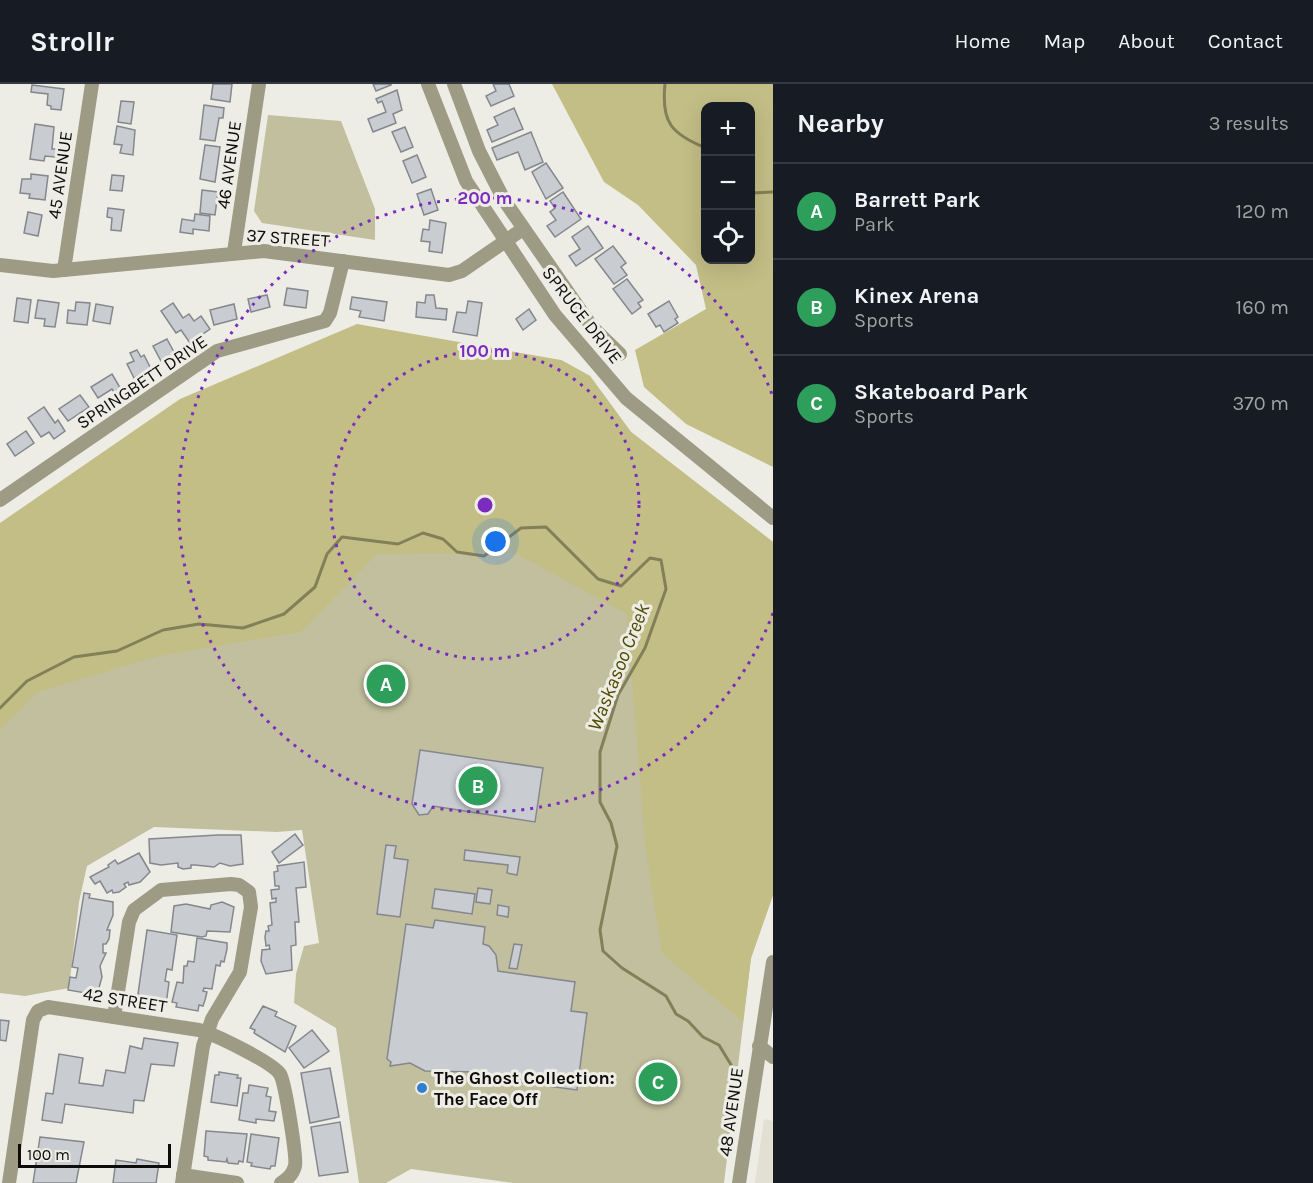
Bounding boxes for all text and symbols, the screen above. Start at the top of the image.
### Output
text: Strollr [30,25,114,58]
text: Home [955,29,1011,53]
text: Map [1044,29,1085,53]
text: About [1118,29,1175,53]
text: Contact [1208,29,1283,53]
map controls [701,102,755,264]
button: + [701,102,755,156]
text: Nearby [797,108,884,139]
text: 3 results [1209,112,1289,135]
street label: 46 AVENUE [212,119,246,211]
street label: 45 AVENUE [43,130,77,220]
button: − [701,156,755,210]
text: 200 m [457,187,513,209]
text: Barrett Park [854,187,980,213]
text: A [810,200,823,223]
text: 120 m [1235,200,1289,223]
button: locate [701,210,755,264]
text: Park [854,213,895,236]
street label: 37 STREET [246,224,330,252]
street label: SPRUCE DRIVE [537,262,627,368]
text: Kinex Arena [854,283,979,309]
text: B [810,296,823,319]
text: 160 m [1236,296,1289,319]
text: Sports [854,309,914,332]
street label: SPRINGBETT DRIVE [73,330,211,434]
text: 100 m [460,340,510,362]
text: Skateboard Park [854,379,1028,405]
text: C [810,392,823,415]
text: 370 m [1232,392,1289,415]
text: Sports [854,405,914,428]
centre of rings [475,495,495,515]
your location [481,527,510,556]
water label: Waskasoo Creek [582,599,655,734]
pin: A [366,662,406,706]
pin: B [458,764,498,808]
street label: 42 STREET [81,982,169,1018]
pin: C [638,1060,678,1104]
street label: 48 AVENUE [714,1066,748,1158]
place label: The Ghost Collection: The Face Off [434,1067,615,1110]
marker: The Ghost Collection: The Face Off [415,1081,429,1095]
scale bar [18,1141,171,1168]
text: 100 m [27,1145,70,1164]

